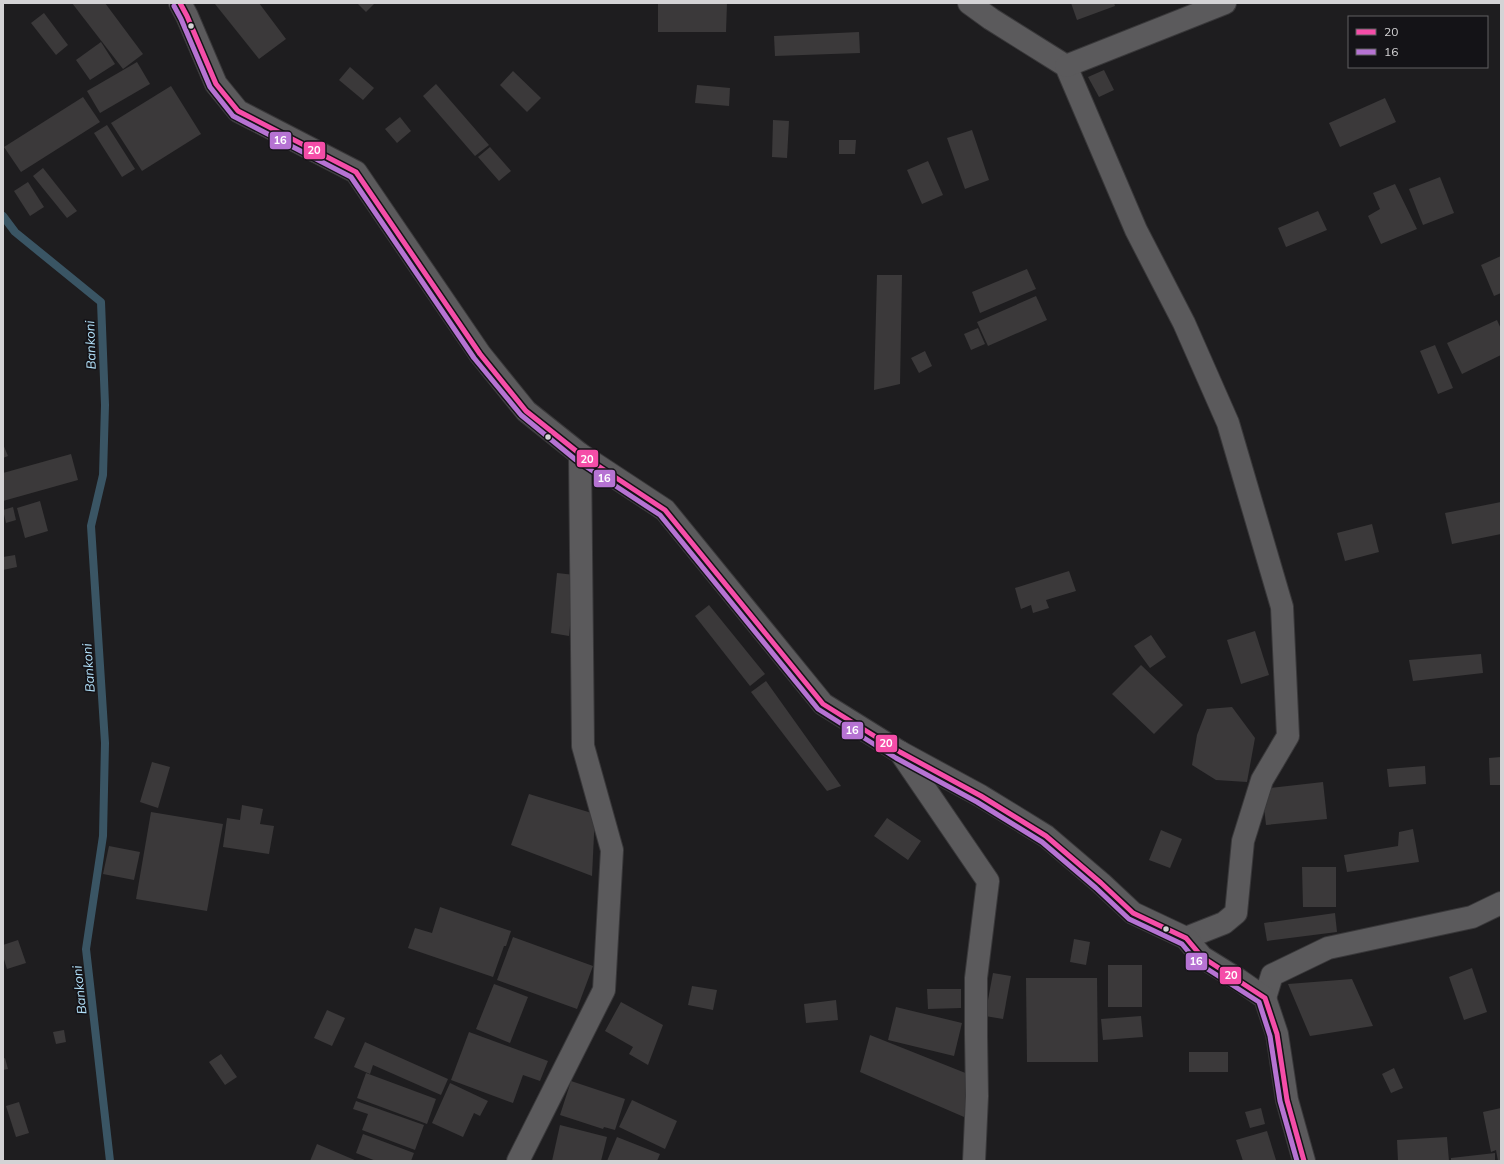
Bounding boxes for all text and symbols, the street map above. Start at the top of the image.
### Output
legend [1348,16,1488,68]
unlabelled marker [186,21,196,31]
text: 20 [1384,24,1398,39]
text: 16 [1384,44,1398,59]
line badge: 16 [269,131,292,150]
text: 16 [273,133,287,147]
line badge: 20 [303,141,326,160]
text: 20 [307,143,321,157]
water label: Bankoni [81,319,99,370]
unlabelled marker [543,432,553,442]
line badge: 20 [576,449,599,468]
text: 20 [580,452,594,466]
line badge: 16 [593,469,616,488]
text: 16 [597,471,611,485]
water label: Bankoni [78,642,98,693]
line badge: 16 [841,721,864,740]
text: 16 [845,723,859,737]
line badge: 20 [875,734,898,753]
text: 20 [879,736,893,750]
unlabelled marker [1161,924,1171,934]
line badge: 16 [1185,952,1208,971]
text: 16 [1189,954,1203,968]
water label: Bankoni [68,964,90,1015]
line badge: 20 [1219,966,1242,985]
text: 20 [1224,968,1238,982]

